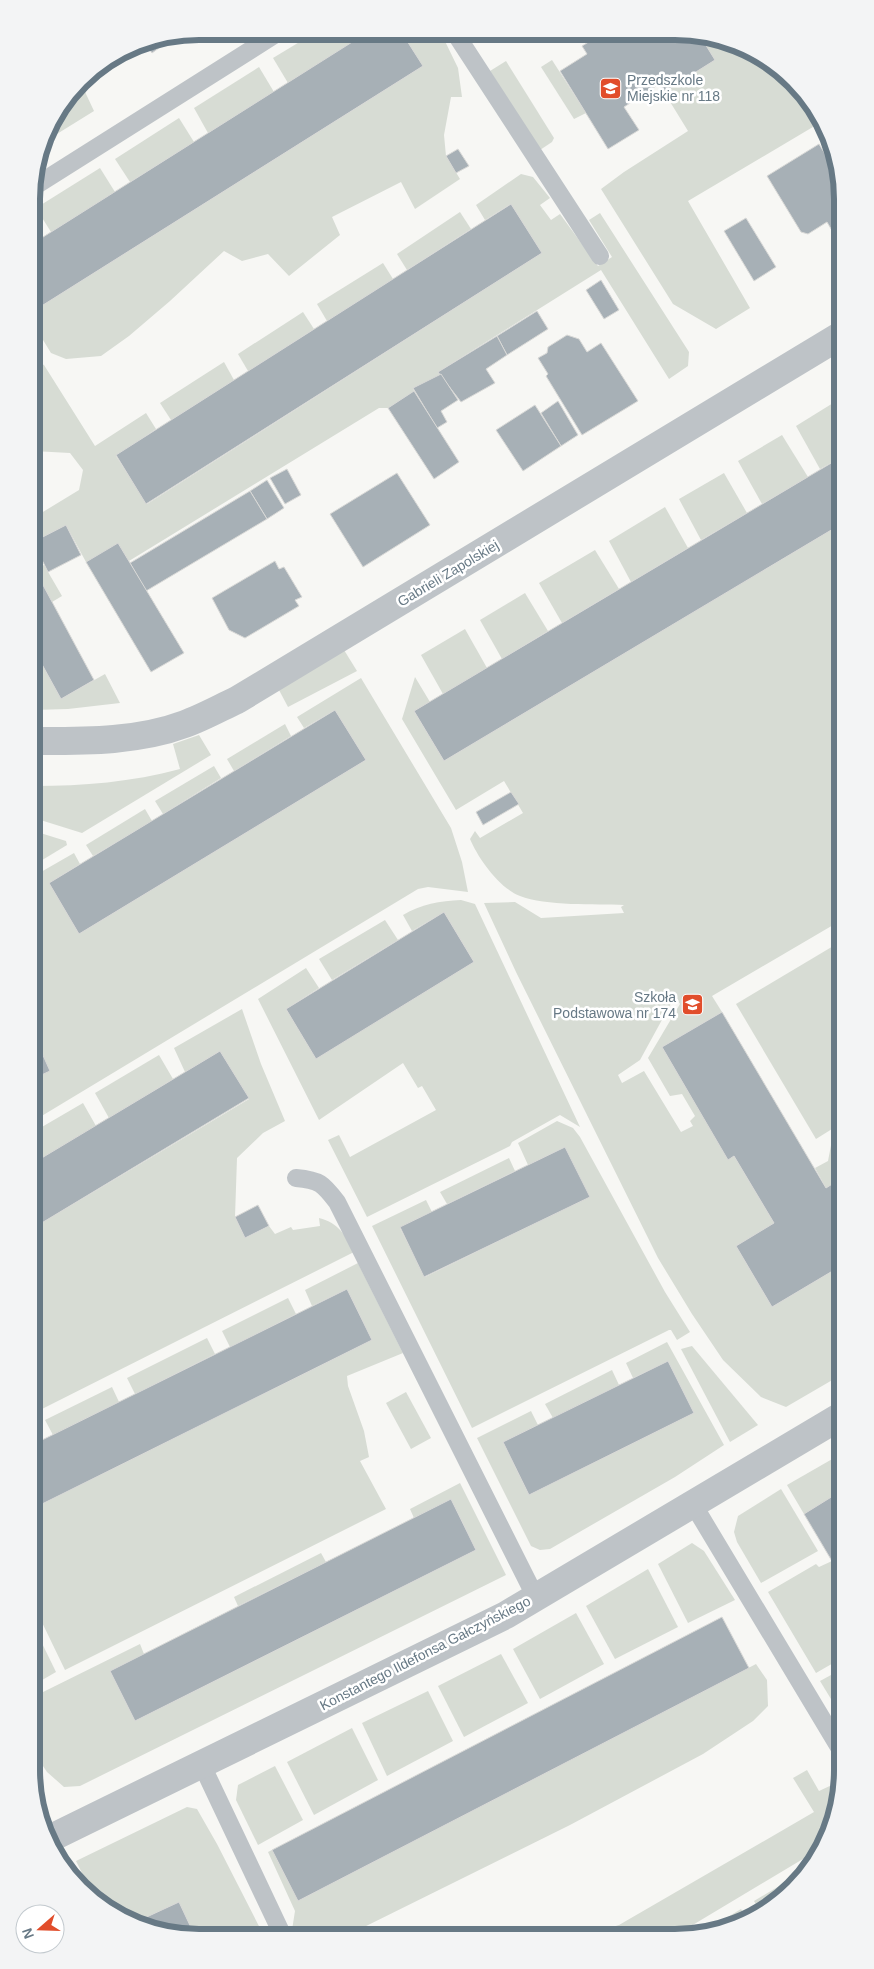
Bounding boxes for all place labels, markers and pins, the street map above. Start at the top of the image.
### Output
place label: Przedszkole Miejskie nr 118 [627,72,720,104]
school or university icon: Przedszkole Miejskie nr 118 [599,76,623,100]
place label: Szkoła Podstawowa nr 174 [553,989,676,1021]
school or university icon: Szkoła Podstawowa nr 174 [680,993,704,1017]

